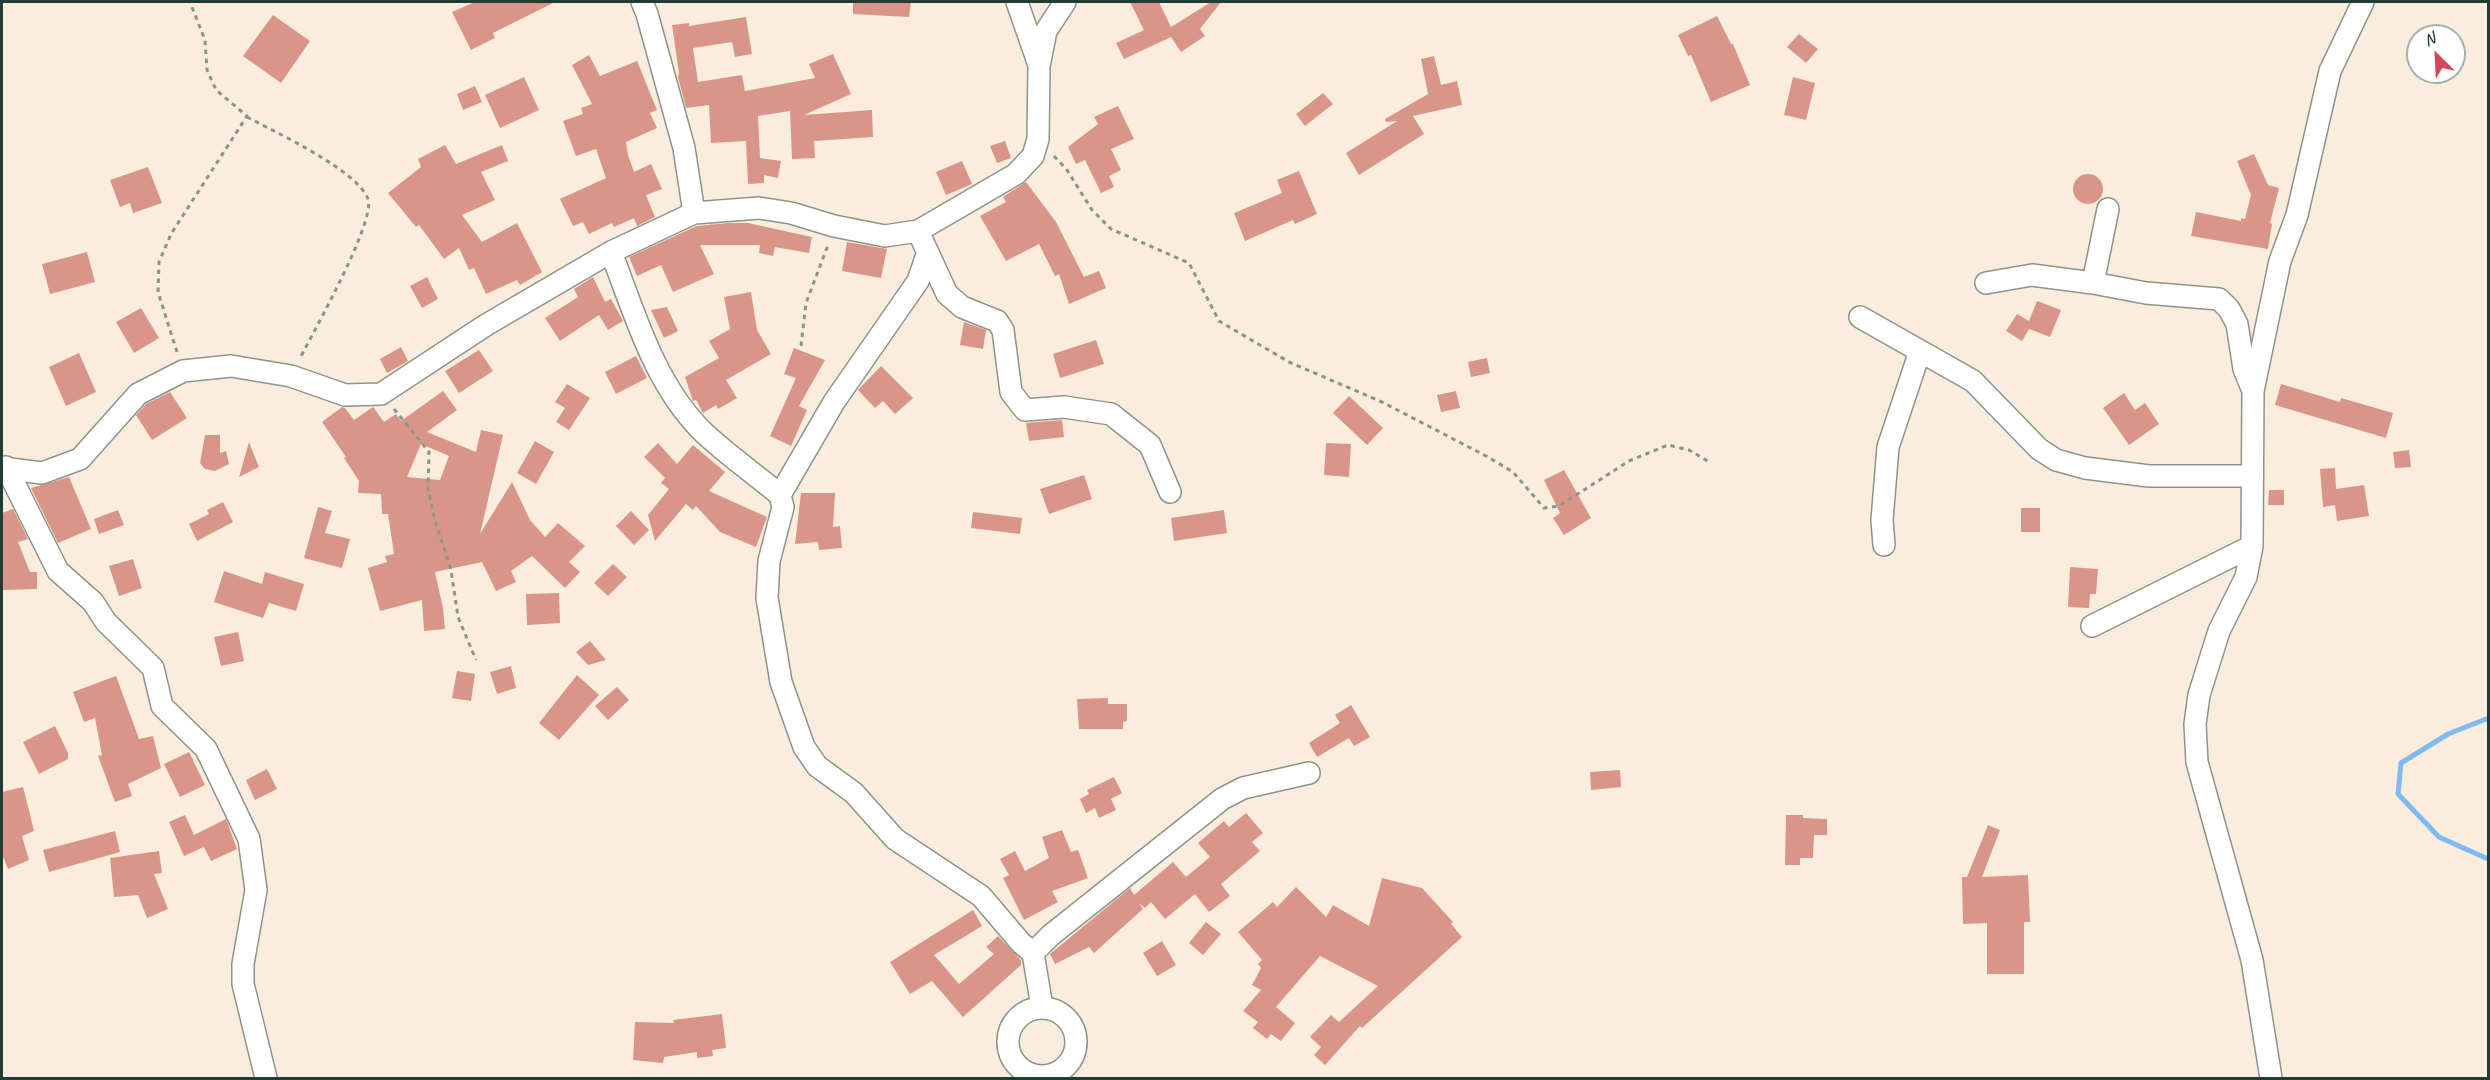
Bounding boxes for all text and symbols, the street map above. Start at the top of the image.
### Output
north arrow [2406,24,2466,84]
text: N [2421,28,2438,51]

